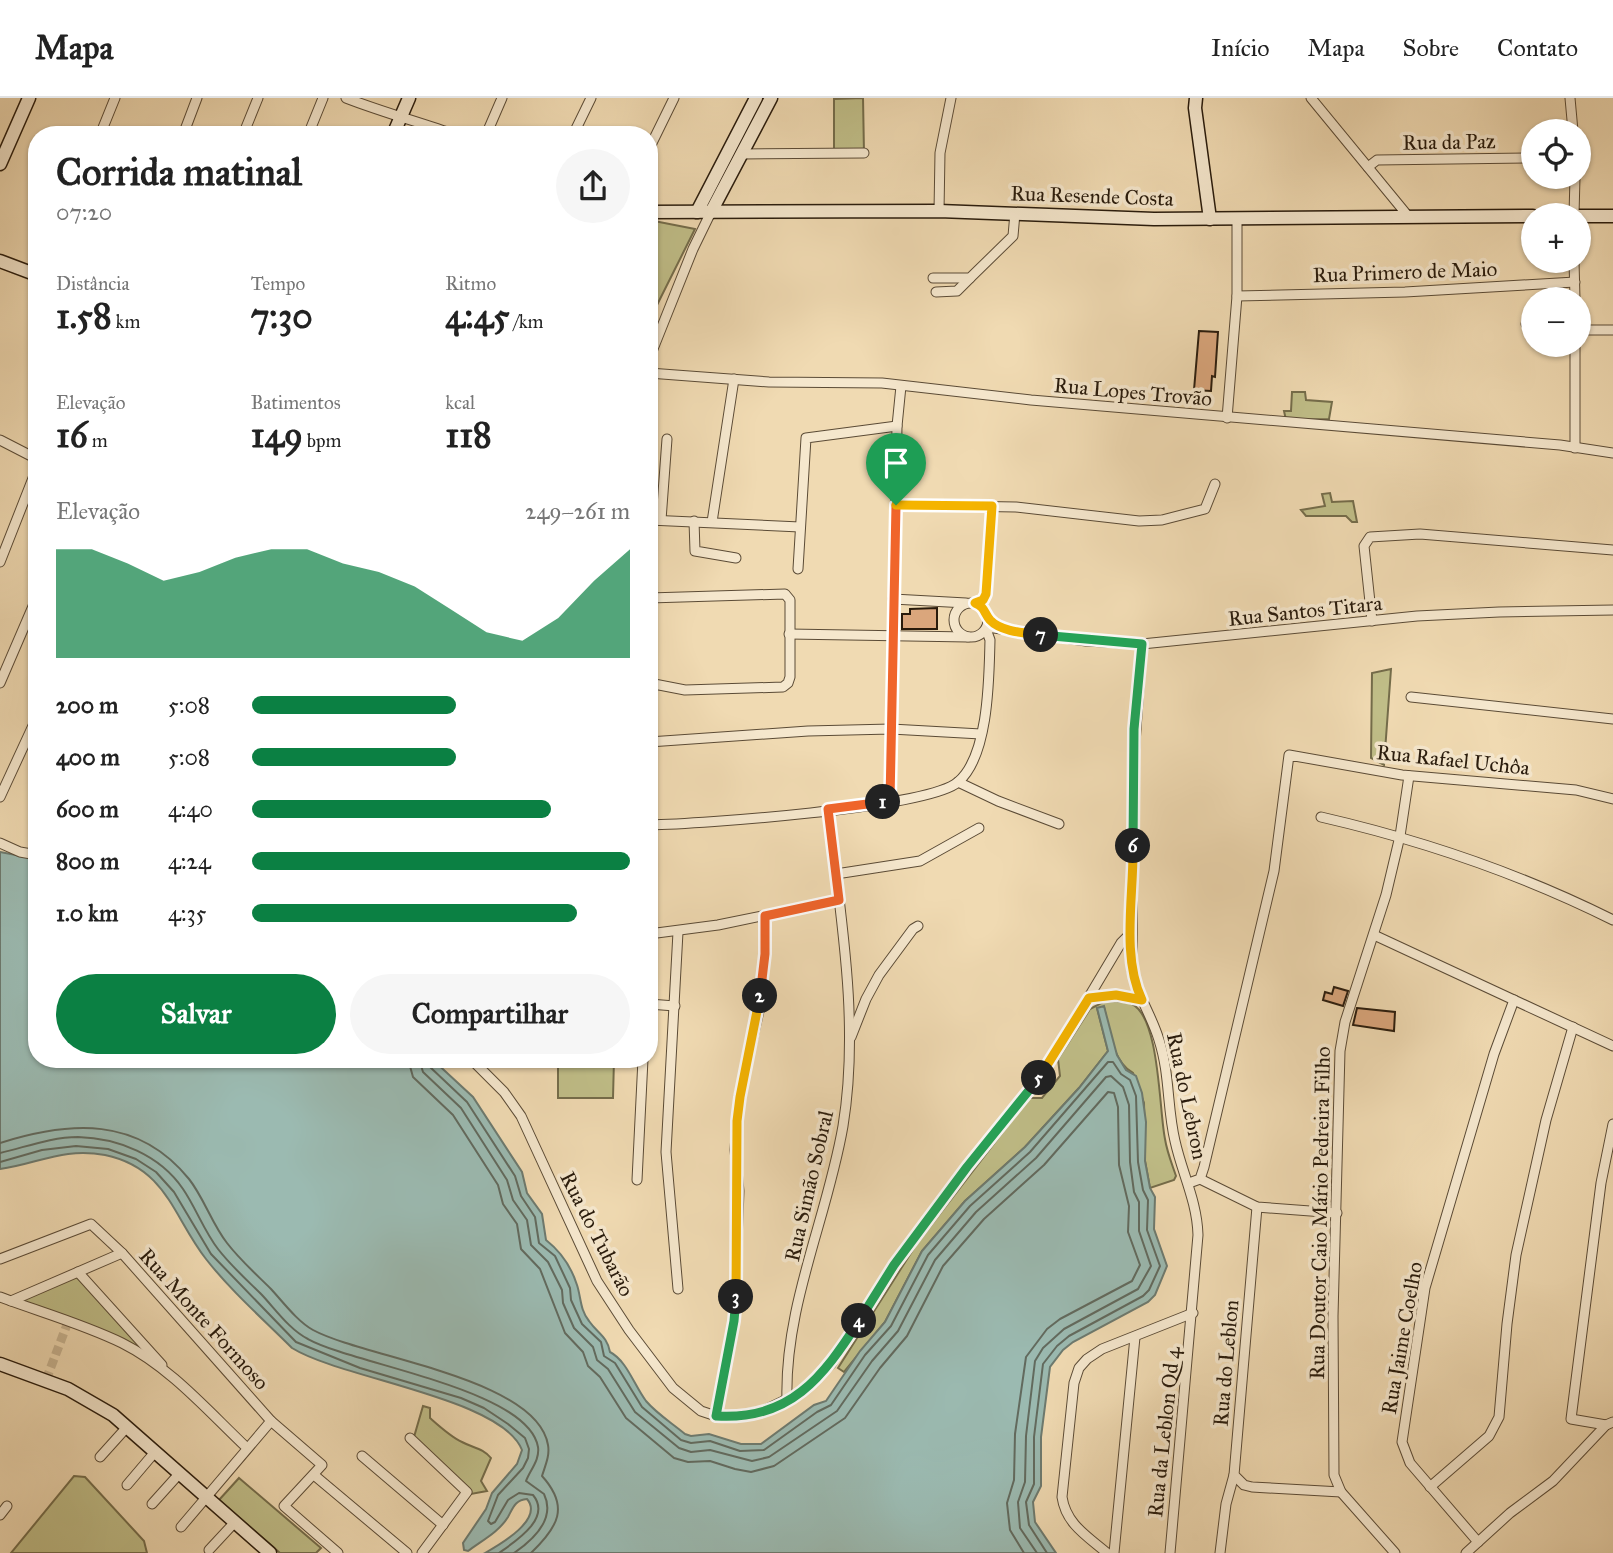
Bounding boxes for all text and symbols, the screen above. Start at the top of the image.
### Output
text: Mapa [35,28,113,68]
text: Início [1211,33,1270,63]
text: Mapa [1308,33,1365,63]
text: Sobre [1403,33,1459,63]
text: Contato [1497,33,1578,63]
map controls [1521,119,1591,357]
button: locate [1521,119,1591,189]
street label: Rua da Paz [1402,128,1496,156]
text: Corrida matinal [56,149,302,195]
button: share [556,149,630,223]
street label: Rua Resende Costa [1010,180,1174,212]
text: 07:20 [56,198,112,226]
button: + [1521,203,1591,273]
street label: Rua Primero de Maio [1312,256,1498,288]
text: Distância [56,272,129,295]
text: Tempo [251,272,305,295]
text: Ritmo [445,272,496,295]
button: − [1521,287,1591,357]
text: 1.58 [56,295,112,338]
text: 7:30 [251,295,313,338]
text: 4:45 [445,295,509,338]
text: km [112,310,140,333]
text: /km [509,310,543,333]
street label: Rua Lopes Trovão [1053,372,1213,412]
text: Elevação [56,391,125,414]
text: Batimentos [251,391,341,414]
text: kcal [445,391,475,414]
text: 16 [56,414,88,457]
text: 149 [251,414,303,457]
text: 118 [445,414,492,457]
text: m [88,429,108,452]
text: bpm [303,429,342,452]
pin [866,433,926,505]
icon: arrive [877,444,915,482]
text: Elevação [56,497,140,525]
text: 249–261 m [525,497,630,525]
street label: Rua Santos Titara [1227,590,1383,632]
pin: 7 [1024,618,1058,652]
text: 7 [1035,623,1046,646]
text: 200 m [56,691,118,719]
text: 5:08 [168,691,210,719]
street label: Rua Rafael Uchôa [1375,739,1531,781]
text: 400 m [56,743,120,771]
text: 5:08 [168,743,210,771]
pin: 1 [866,784,900,820]
text: 1 [879,790,886,813]
text: 600 m [56,795,119,823]
text: 4:40 [168,795,213,823]
pin: 6 [1116,828,1150,864]
text: 6 [1128,834,1137,857]
text: 800 m [56,847,119,875]
text: 4:24 [168,847,211,875]
text: 1.0 km [56,899,118,927]
text: 4:35 [168,899,207,927]
button: Salvar [56,974,336,1054]
button: Compartilhar [350,974,630,1054]
pin: 2 [742,978,778,1014]
text: 2 [755,984,764,1007]
street label: Rua do Lebron [1161,1030,1213,1162]
street label: Rua Doutor Caio Mário Pedreira Filho [1304,1046,1336,1380]
pin: 5 [1021,1060,1056,1096]
text: 5 [1034,1066,1043,1089]
street label: Rua Simão Sobral [779,1108,839,1264]
street label: Rua do Tubarão [554,1167,640,1301]
street label: Rua Monte Formoso [134,1243,275,1395]
street label: Rua Jaime Coelho [1376,1259,1428,1416]
pin: 3 [718,1280,754,1314]
text: 3 [732,1285,739,1308]
street label: Rua do Leblon [1208,1299,1244,1427]
pin: 4 [842,1304,876,1338]
text: 4 [853,1309,864,1332]
street label: Rua da Leblon Qd 4 [1142,1344,1186,1519]

